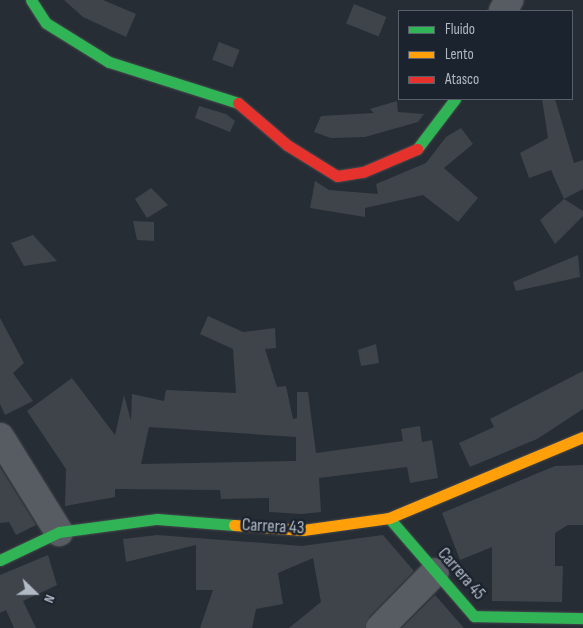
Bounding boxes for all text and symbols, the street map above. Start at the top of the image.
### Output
legend [398,10,573,100]
text: Fluido [445,20,475,39]
text: Lento [445,45,474,64]
text: Atasco [445,70,479,89]
street label: Carrera 43 [241,515,305,539]
street label: Carrera 45 [432,543,490,605]
north arrow [10,568,60,618]
text: N [40,592,59,605]

